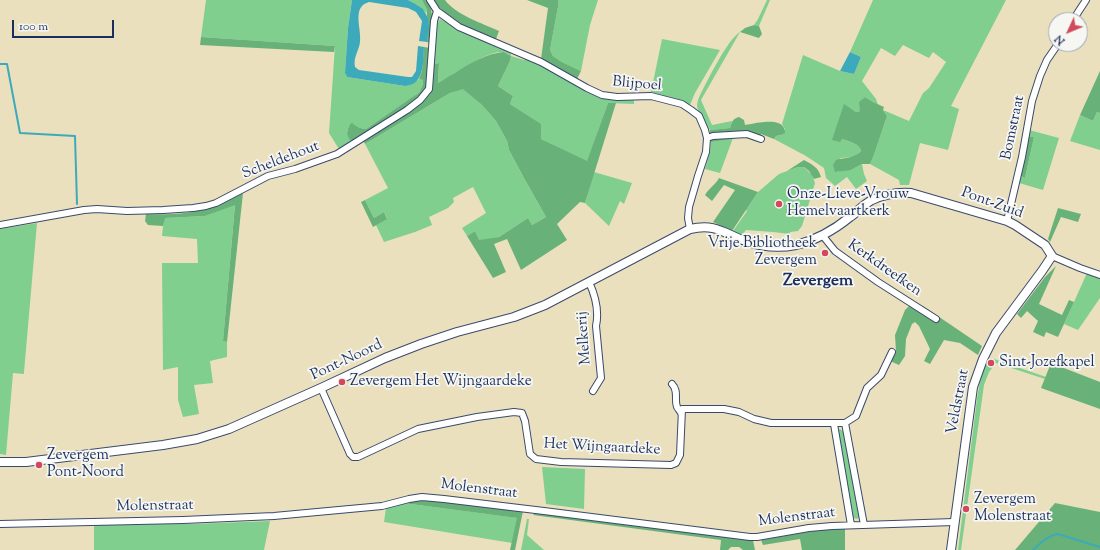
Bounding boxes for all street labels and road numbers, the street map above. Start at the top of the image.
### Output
street label: Blijpoel [612,74,662,96]
street label: Bomstraat [998,94,1030,162]
street label: Scheldehout [240,138,322,184]
street label: Pont-Zuid [959,184,1025,224]
street label: Kerkdreefken [843,237,925,301]
street label: Melkerij [574,311,596,365]
street label: Pont-Noord [308,337,386,385]
street label: Veldstraat [944,368,974,436]
street label: Het Wijngaardeke [543,436,661,460]
street label: Molenstraat [440,476,518,504]
street label: Molenstraat [116,497,194,517]
street label: Molenstraat [758,504,836,532]

